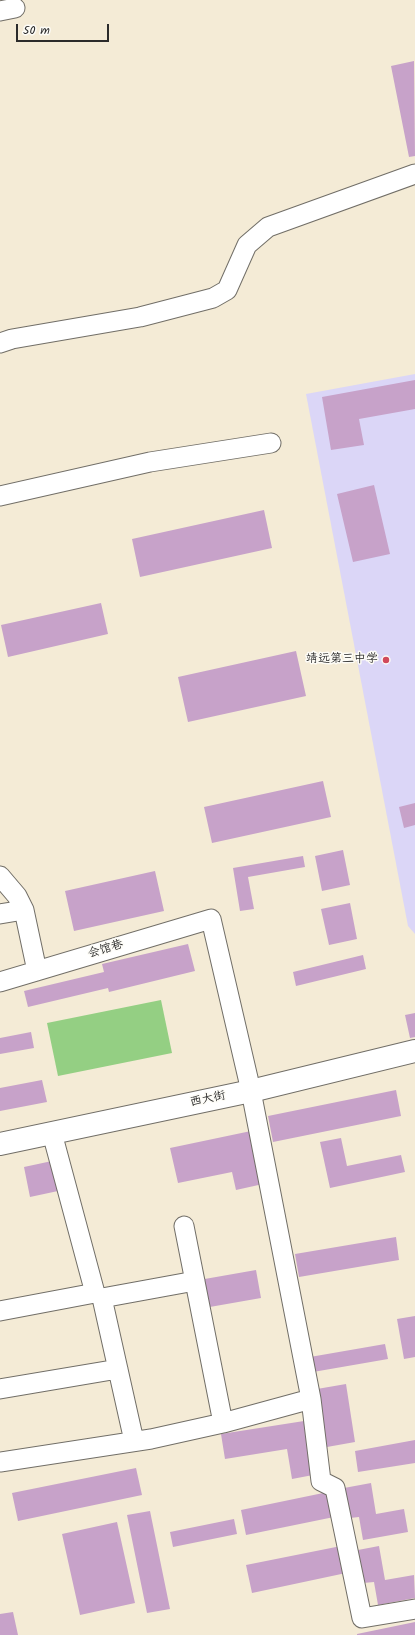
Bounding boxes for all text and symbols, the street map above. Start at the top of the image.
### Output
scale bar [18,16,111,42]
text: 50 m [23,21,50,40]
place label: 靖远第三中学 [306,653,378,667]
marker: 靖远第三中学 [381,655,391,665]
street label: 会馆巷 [87,938,125,962]
street label: 西大街 [189,1089,227,1111]

